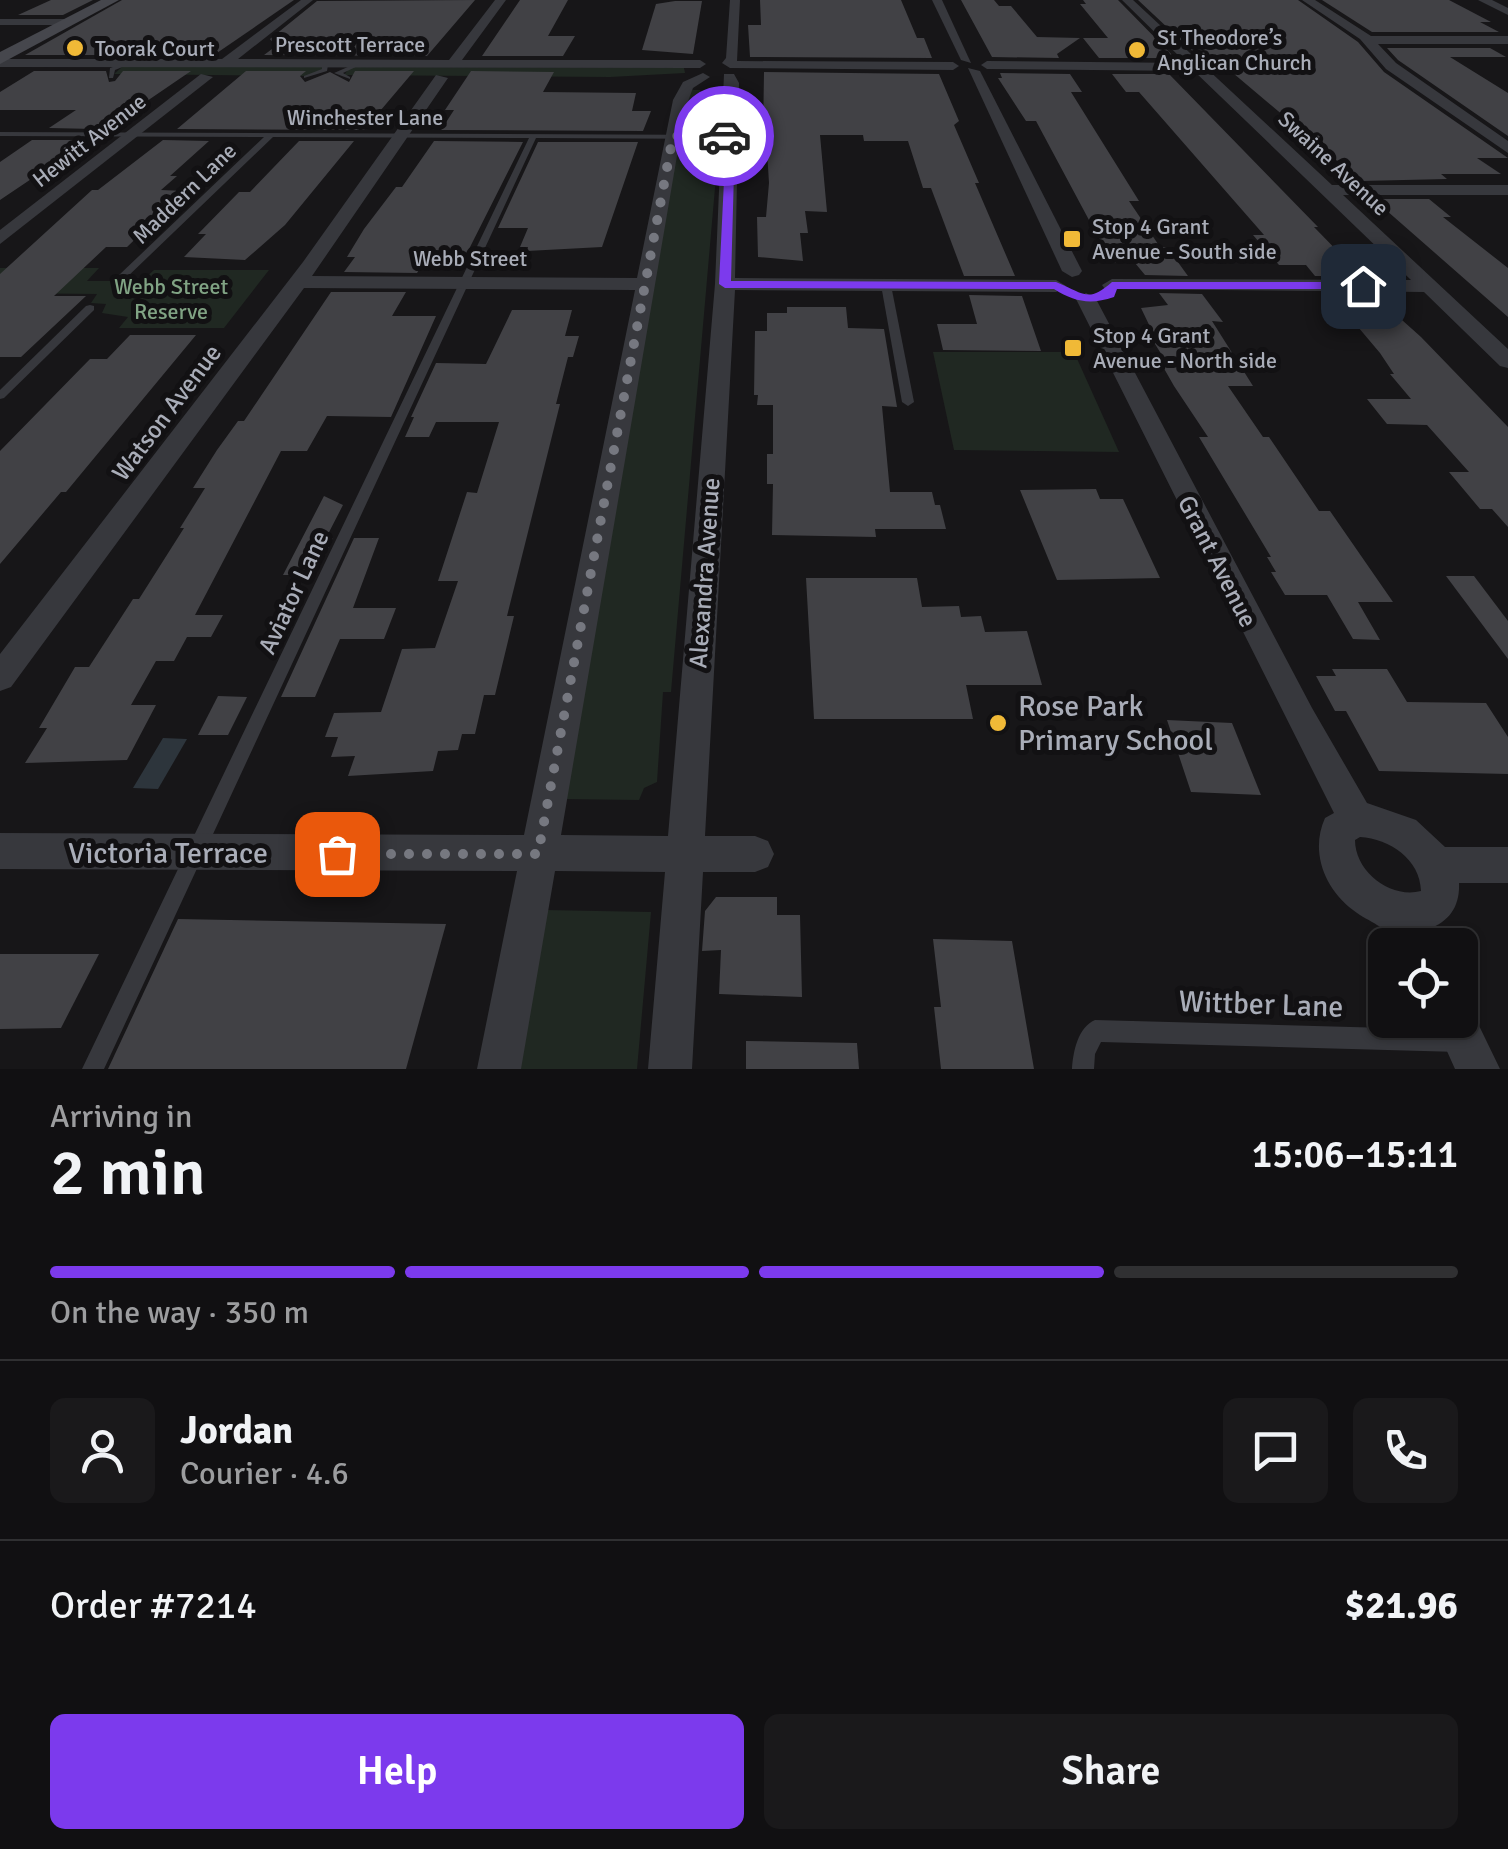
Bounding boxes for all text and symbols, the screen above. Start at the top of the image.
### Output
place label: St Theodore’s Anglican Church [1157,24,1312,76]
street label: Prescott Terrace [275,31,425,58]
place label: Toorak Court [95,35,215,62]
marker: Toorak Court [64,37,86,59]
marker: St Theodore’s Anglican Church [1126,39,1148,61]
courier [674,86,774,186]
street label: Hewitt Avenue [27,88,151,193]
street label: Winchester Lane [287,104,443,131]
street label: Swaine Avenue [1273,105,1395,221]
icon: car [697,109,752,164]
street label: Maddern Lane [127,137,242,249]
place label: Stop 4 Grant Avenue - South side [1092,213,1277,265]
marker: Stop 4 Grant Avenue - South side [1061,228,1083,250]
pin [1321,244,1406,329]
street label: Webb Street [413,245,527,272]
icon: home [1336,259,1391,314]
park label: Webb Street Reserve [114,273,228,325]
place label: Stop 4 Grant Avenue - North side [1093,322,1277,374]
marker: Stop 4 Grant Avenue - North side [1062,337,1084,359]
street label: Watson Avenue [105,338,228,487]
street label: Alexandra Avenue [682,477,727,669]
street label: Grant Avenue [1171,490,1264,632]
street label: Aviator Lane [251,525,336,659]
place label: Rose Park Primary School [1018,688,1213,759]
marker: Rose Park Primary School [987,712,1009,734]
pin [295,812,380,897]
icon: bag [310,827,365,882]
street label: Victoria Terrace [68,835,268,872]
map controls [1368,928,1478,1038]
button: locate [1368,928,1478,1038]
street label: Wittber Lane [1178,983,1344,1026]
text: Arriving in [50,1097,192,1136]
text: 15:06–15:11 [1252,1131,1458,1178]
text: 2 min [50,1133,206,1213]
text: On the way · 350 m [50,1293,309,1332]
button: person [50,1398,155,1503]
button: chat [1223,1398,1328,1503]
button: phone [1353,1398,1458,1503]
text: Jordan [180,1407,293,1454]
text: Courier · 4.6 [180,1454,349,1493]
text: Order #7214 [50,1582,257,1629]
text: $21.96 [1345,1582,1458,1629]
button: Help [50,1714,744,1829]
button: Share [764,1714,1458,1829]

